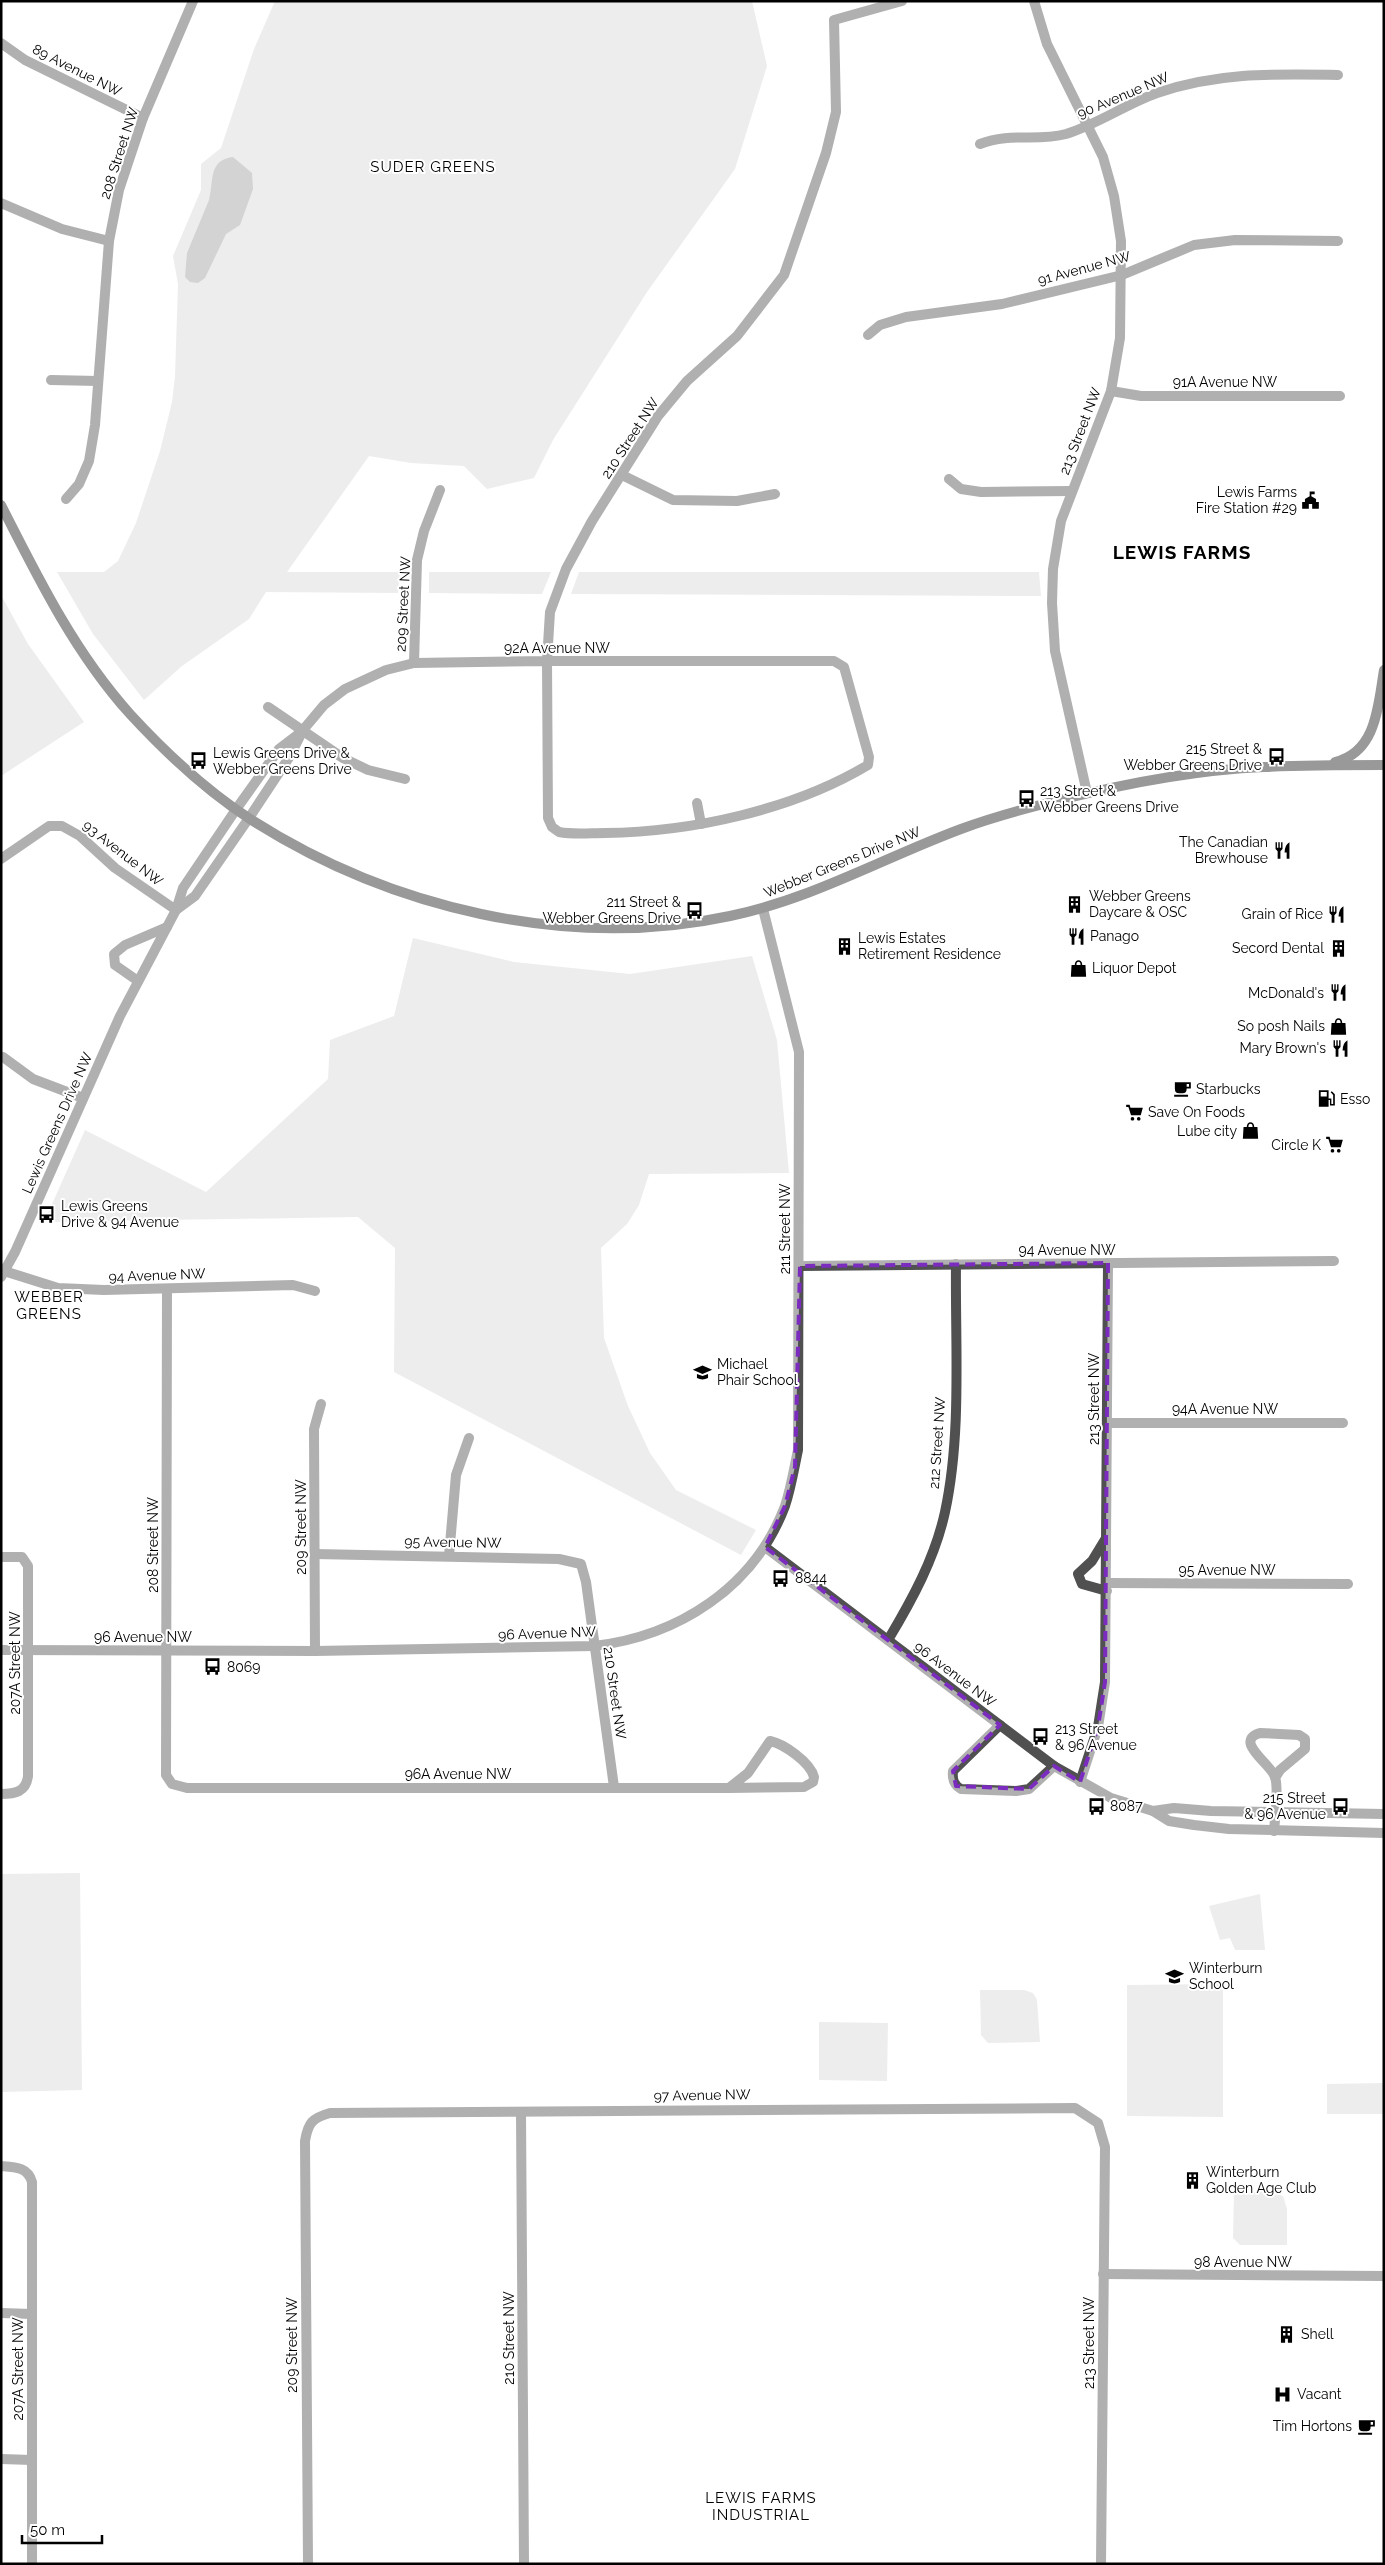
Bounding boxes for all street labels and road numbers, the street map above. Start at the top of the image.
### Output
street label: 89 Avenue NW [30,41,125,99]
street label: 90 Avenue NW [1075,68,1172,122]
street label: 208 Street NW [97,105,141,201]
street label: 91 Avenue NW [1036,248,1133,288]
street label: 91A Avenue NW [1173,374,1278,390]
street label: 213 Street NW [1056,385,1104,477]
street label: 210 Street NW [598,394,662,481]
street label: 209 Street NW [393,556,414,652]
street label: 92A Avenue NW [504,640,610,656]
street label: 93 Avenue NW [80,817,166,889]
street label: Webber Greens Drive NW [761,823,923,901]
street label: Lewis Greens Drive NW [19,1050,96,1196]
street label: 211 Street NW [777,1183,793,1274]
street label: 94 Avenue NW [1018,1242,1116,1258]
street label: 94 Avenue NW [108,1265,206,1285]
street label: 213 Street NW [1086,1353,1102,1445]
street label: 212 Street NW [926,1396,948,1489]
street label: 94A Avenue NW [1172,1401,1278,1417]
street label: 209 Street NW [293,1479,309,1575]
street label: 208 Street NW [145,1497,161,1593]
street label: 95 Avenue NW [404,1533,502,1551]
street label: 95 Avenue NW [1178,1562,1276,1578]
street label: 207A Street NW [7,1611,23,1715]
street label: 96 Avenue NW [498,1623,597,1643]
street label: 96 Avenue NW [94,1629,192,1645]
street label: 96 Avenue NW [911,1638,999,1710]
street label: 210 Street NW [601,1646,629,1741]
street label: 96A Avenue NW [405,1766,512,1782]
street label: 97 Avenue NW [653,2086,751,2104]
street label: 98 Avenue NW [1194,2254,1292,2270]
street label: 210 Street NW [501,2291,517,2385]
street label: 209 Street NW [284,2297,300,2393]
street label: 213 Street NW [1081,2297,1097,2389]
street label: 207A Street NW [10,2317,26,2421]

